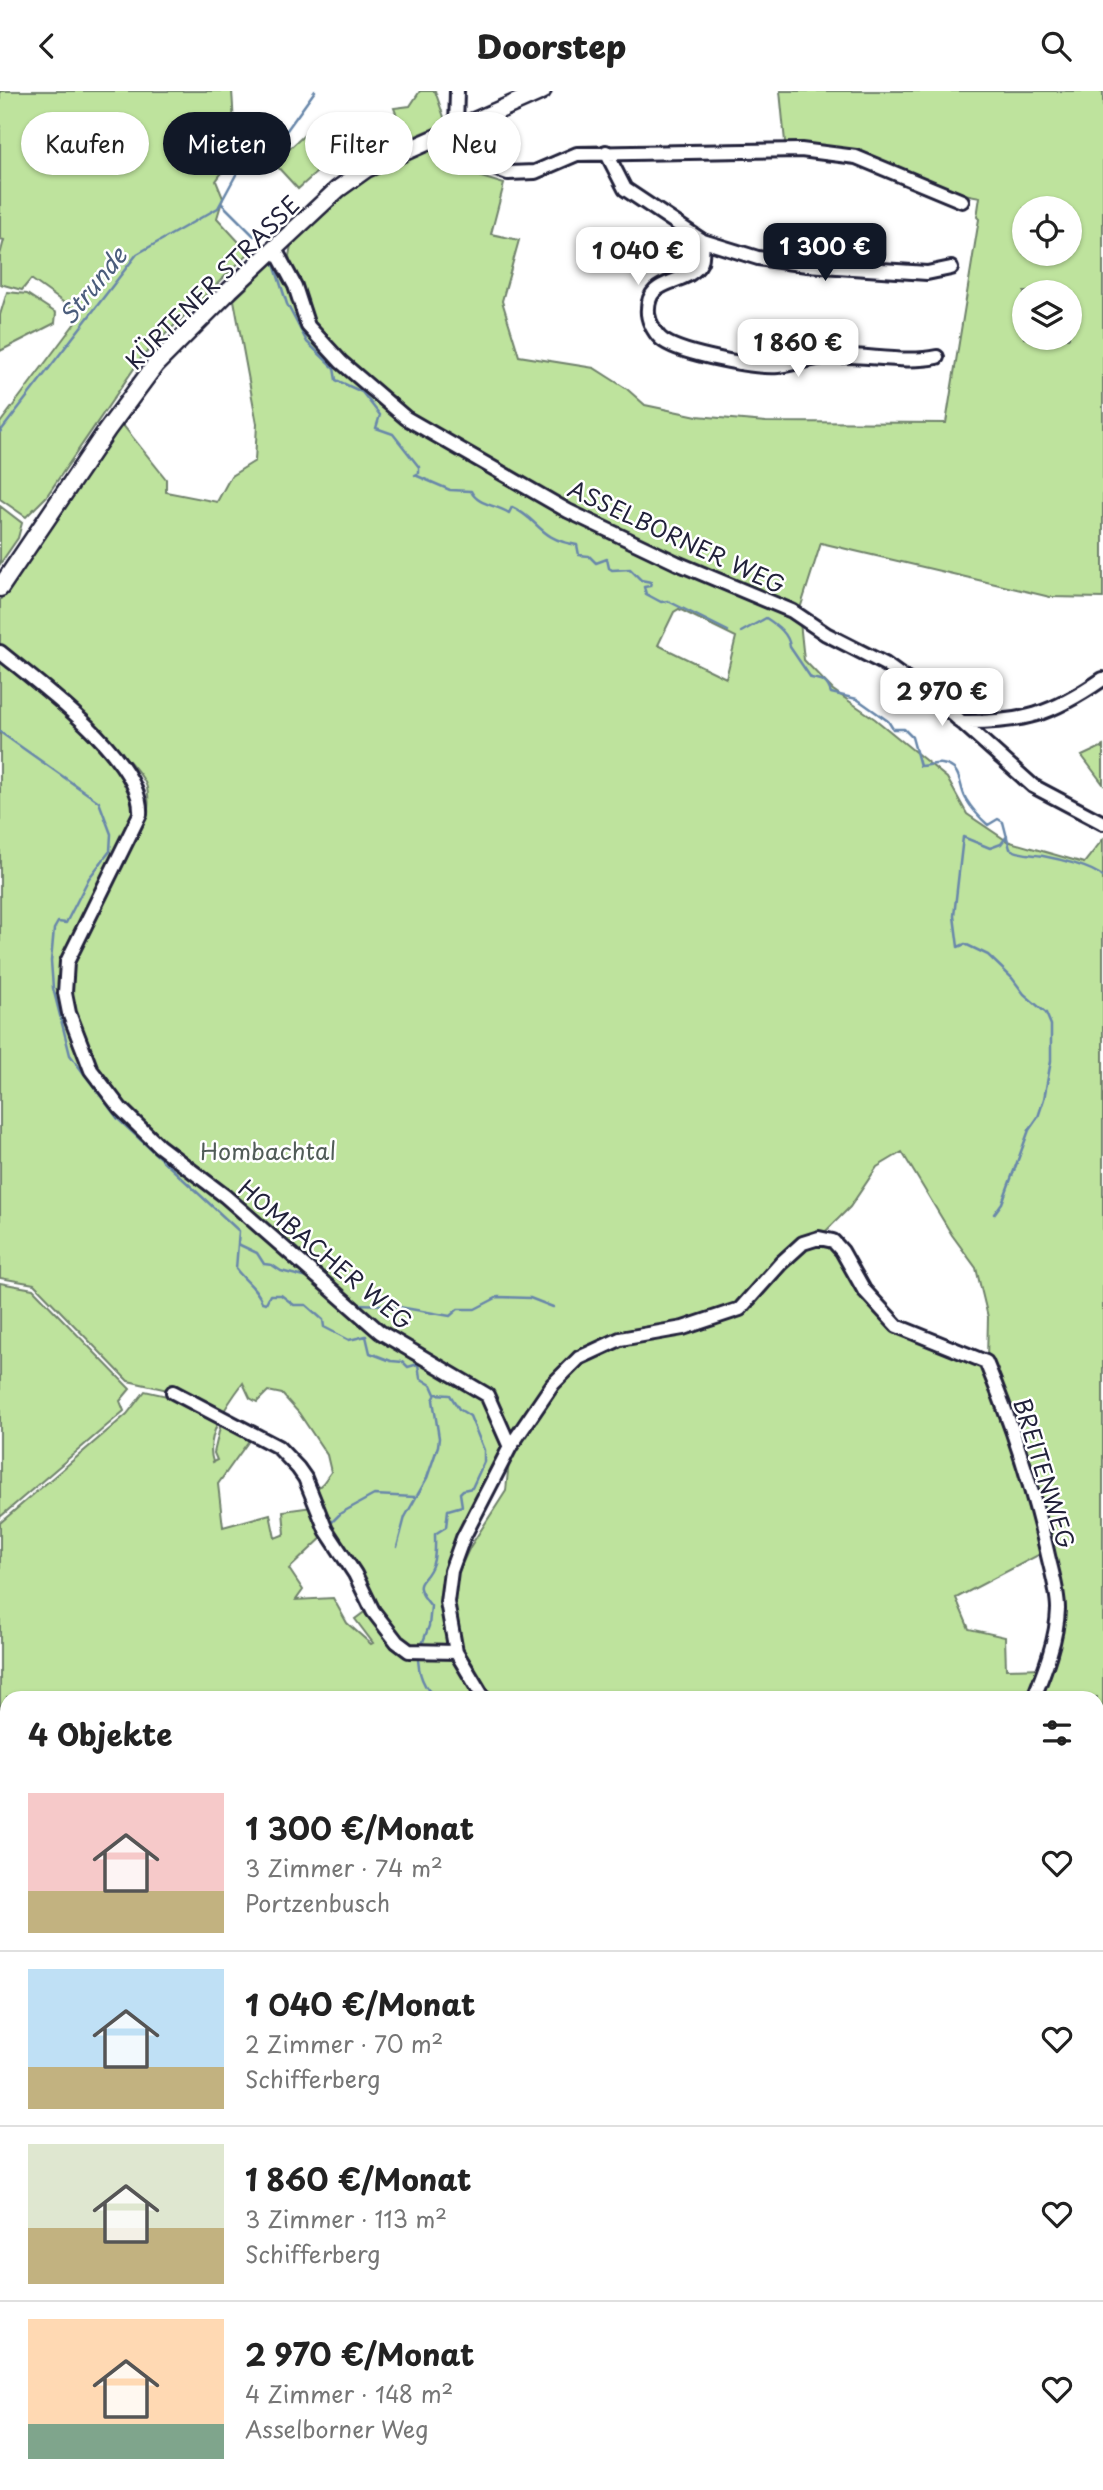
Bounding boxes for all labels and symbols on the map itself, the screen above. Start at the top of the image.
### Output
street label: KÜRTENER STRASSE [117,187,307,377]
pin: 1 300 € [760,223,890,283]
pin: 1 040 € [573,227,703,287]
water label: Strunde [50,238,135,331]
pin: 1 860 € [733,320,863,379]
street label: ASSELBORNER WEG [563,470,791,602]
pin: 2 970 € [877,669,1007,728]
park label: Hombachtal [200,1133,336,1168]
street label: HOMBACHER WEG [231,1171,421,1337]
street label: BREITENWEG [1006,1393,1084,1553]

